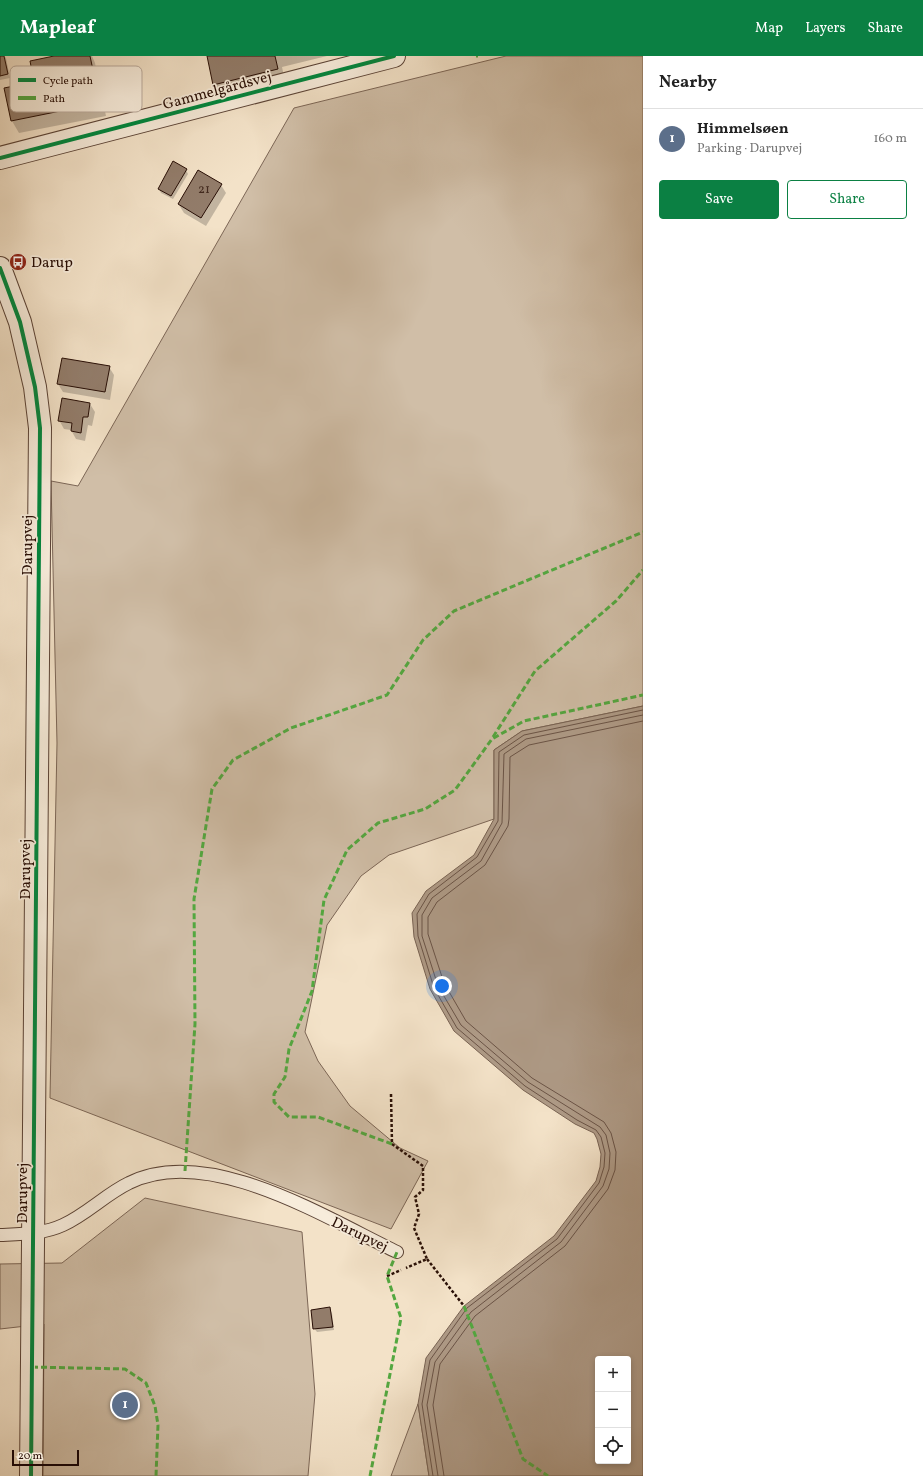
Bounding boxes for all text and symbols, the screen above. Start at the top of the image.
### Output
text: Mapleaf [20,15,95,41]
text: Map [755,19,783,38]
text: Layers [805,19,845,38]
text: Share [867,19,903,38]
legend [10,66,142,112]
street label: Gammelgårdsvej [161,67,274,116]
text: Nearby [659,71,717,94]
text: Cycle path [43,74,93,89]
text: Path [43,92,66,107]
text: Himmelsøen [697,119,789,140]
text: 1 [669,130,675,148]
text: 160 m [873,130,907,148]
text: Parking · Darupvej [697,140,802,158]
button: Save [659,180,779,219]
button: Share [787,180,907,219]
house number: 21 [198,181,210,199]
bus stop icon: Darup [8,252,28,272]
place label: Darup [31,253,73,274]
street label: Darupvej [18,515,39,575]
street label: Darupvej [16,839,37,899]
your location [432,976,452,996]
street label: Darupvej [13,1163,34,1223]
street label: Darupvej [327,1213,391,1258]
map controls [595,1356,631,1464]
button: + [595,1356,631,1392]
pin: 1 [112,1390,138,1420]
button: − [595,1392,631,1428]
button: locate [595,1428,631,1464]
scale bar [12,1448,79,1467]
text: 20 m [18,1449,42,1464]

